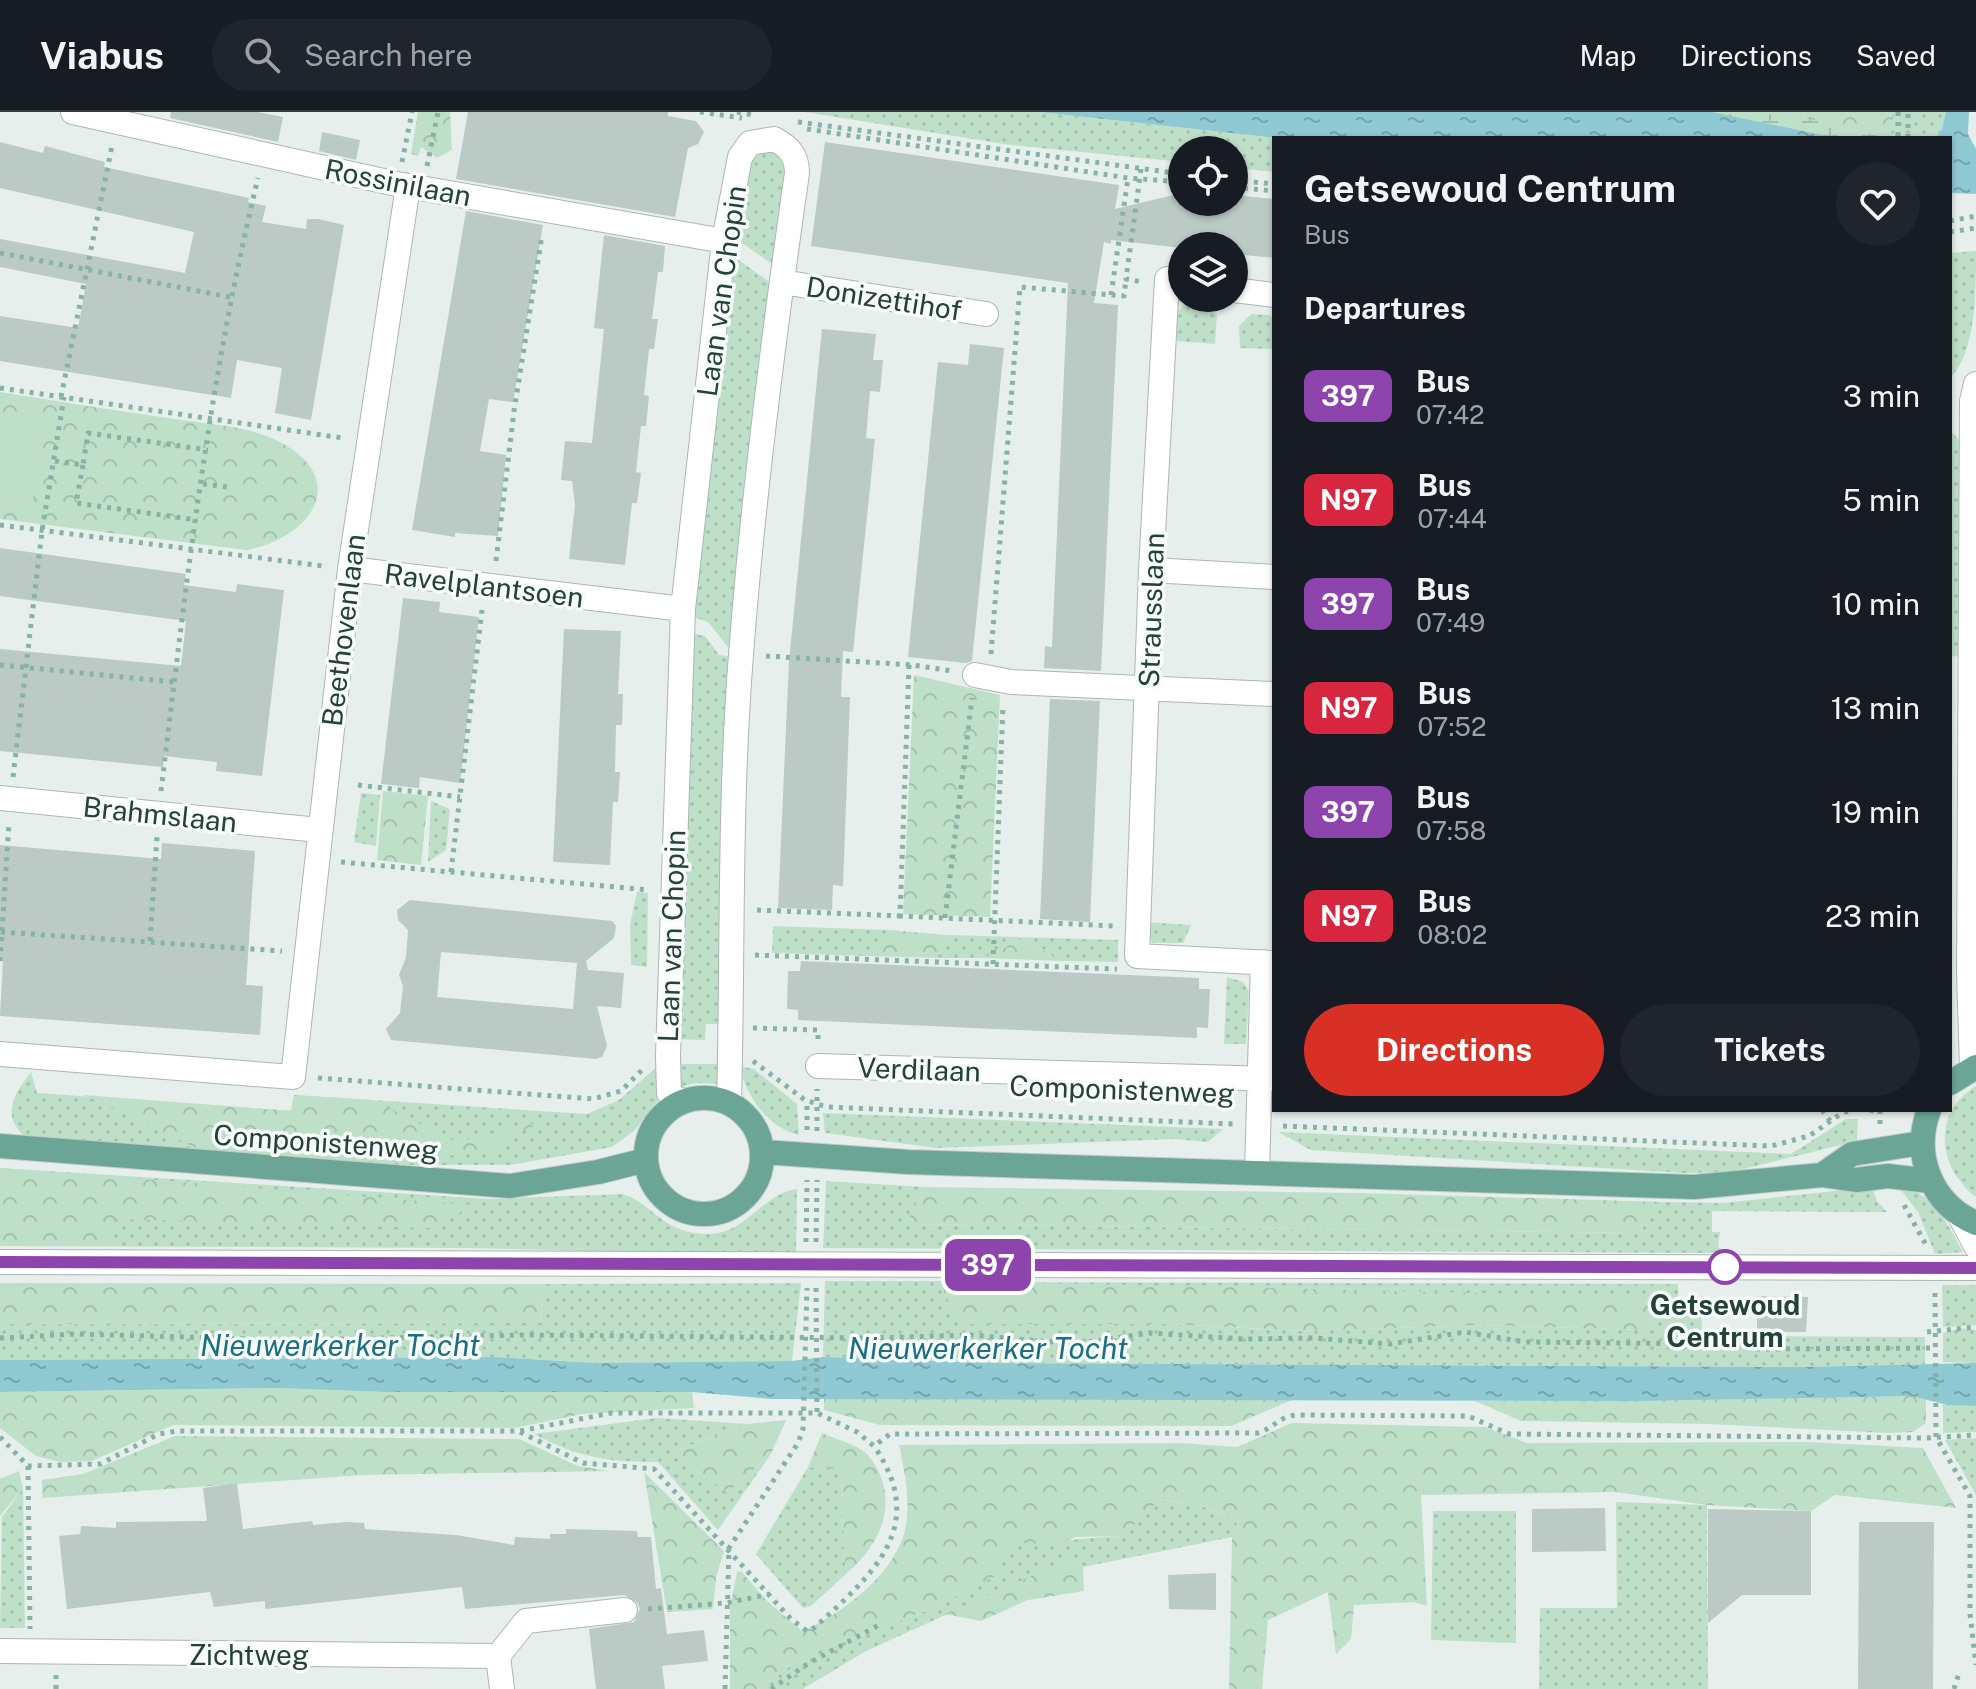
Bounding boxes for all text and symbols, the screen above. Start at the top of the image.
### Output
search box [212,19,772,91]
text: Viabus [40,33,164,78]
icon: search [240,33,284,77]
text: Search here [304,37,472,73]
text: Map [1580,39,1636,72]
text: Directions [1680,39,1812,72]
text: Saved [1856,39,1936,72]
map controls [1168,136,1248,312]
button: locate [1168,136,1248,216]
street label: Rossinilaan [322,152,474,212]
button: heart [1836,162,1920,246]
text: Getsewoud Centrum [1304,166,1676,211]
street label: Laan van Chopin [690,183,752,399]
text: Bus [1304,219,1350,250]
button: layers [1168,232,1248,312]
street label: Donizettihof [804,269,964,327]
text: Departures [1304,290,1466,326]
text: Bus [1416,363,1470,399]
text: 3 min [1843,378,1920,414]
text: 397 [1321,379,1375,412]
text: 07:42 [1416,399,1485,430]
text: Bus [1417,467,1472,503]
text: 5 min [1843,482,1920,518]
text: N97 [1320,483,1377,516]
text: 07:44 [1417,503,1487,534]
street label: Beethovenlaan [315,532,371,728]
street label: Strausslaan [1132,532,1170,688]
street label: Ravelplantsoen [382,556,586,614]
text: Bus [1416,571,1470,607]
text: 10 min [1831,586,1920,622]
text: 397 [1321,587,1375,620]
text: 07:49 [1416,607,1485,638]
text: Bus [1417,675,1472,711]
text: 13 min [1831,690,1920,726]
text: N97 [1320,691,1377,724]
text: 07:52 [1417,711,1486,742]
text: Bus [1416,779,1470,815]
street label: Brahmslaan [81,790,239,838]
text: 19 min [1831,794,1920,830]
text: 397 [1321,795,1375,828]
text: 07:58 [1416,815,1486,846]
street label: Laan van Chopin [651,829,691,1043]
text: Bus [1417,883,1472,919]
text: 23 min [1825,898,1920,934]
text: N97 [1320,899,1377,932]
text: 08:02 [1417,919,1487,950]
button: Directions [1304,1004,1604,1096]
button: Tickets [1620,1004,1920,1096]
street label: Verdilaan [857,1050,981,1088]
street label: Componistenweg [1009,1069,1235,1109]
street label: Componistenweg [212,1118,440,1166]
line badge: 397 [942,1239,1034,1291]
text: 397 [961,1248,1015,1281]
marker: Getsewoud Centrum [1708,1250,1742,1284]
place label: Getsewoud Centrum [1650,1288,1800,1353]
water label: Nieuwerkerker Tocht [200,1327,480,1363]
water label: Nieuwerkerker Tocht [848,1330,1128,1366]
street label: Zichtweg [189,1638,309,1671]

